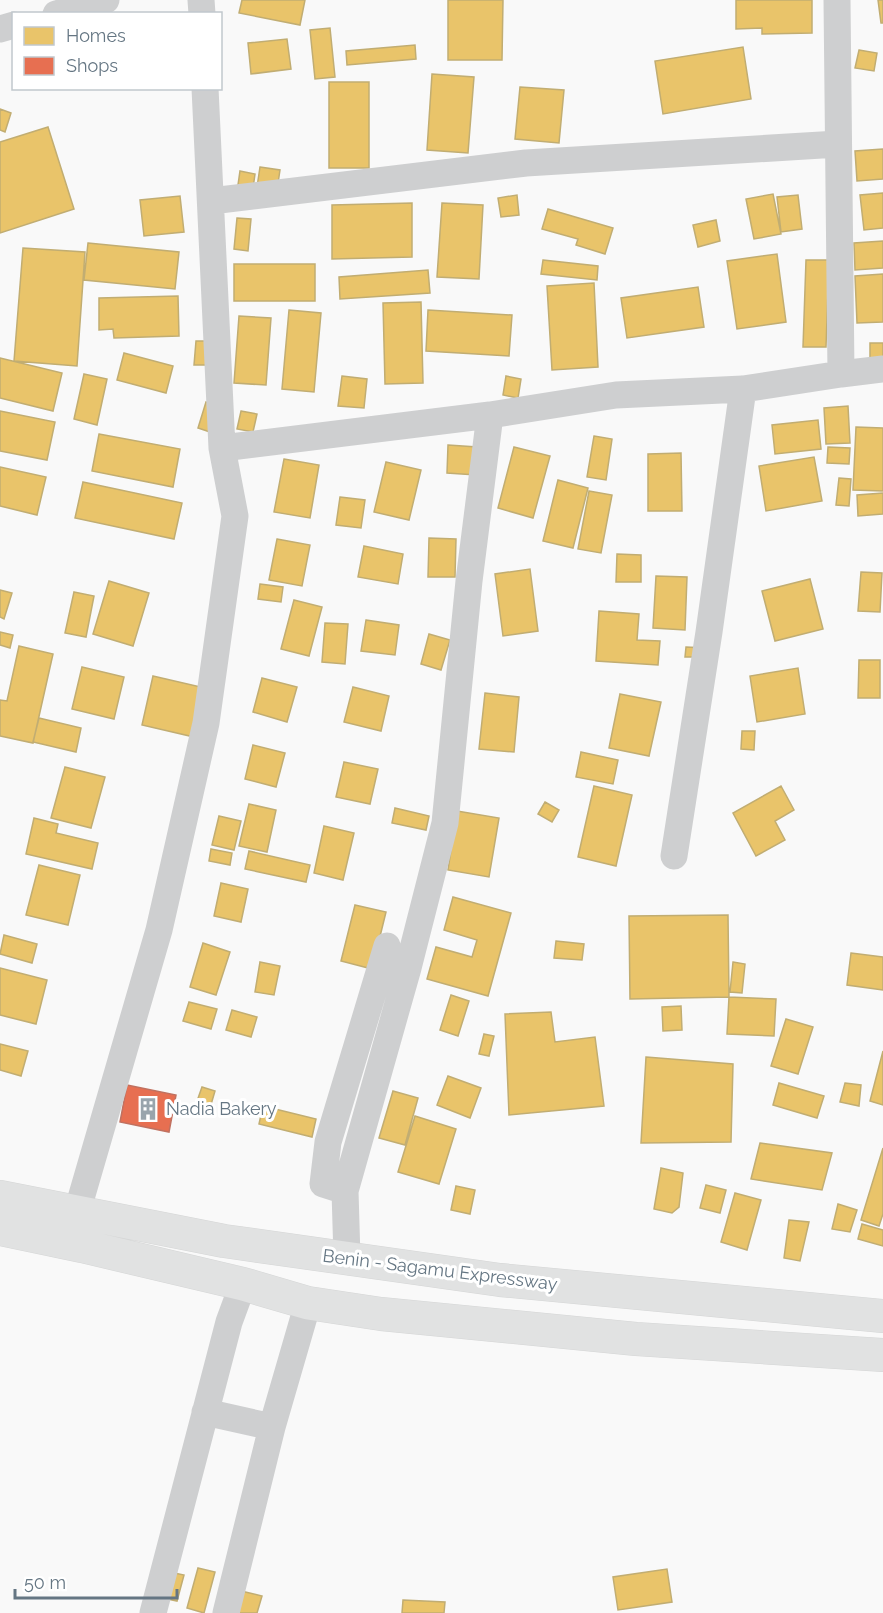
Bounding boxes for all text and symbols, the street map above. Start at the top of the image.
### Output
legend [12,12,222,90]
text: Homes [66,25,126,46]
text: Shops [66,55,118,76]
building icon: Nadia Bakery [135,1096,161,1122]
place label: Nadia Bakery [166,1098,277,1119]
street label: Benin - Sagamu Expressway [321,1245,559,1294]
scale bar [15,1562,177,1600]
text: 50 m [24,1572,66,1593]

